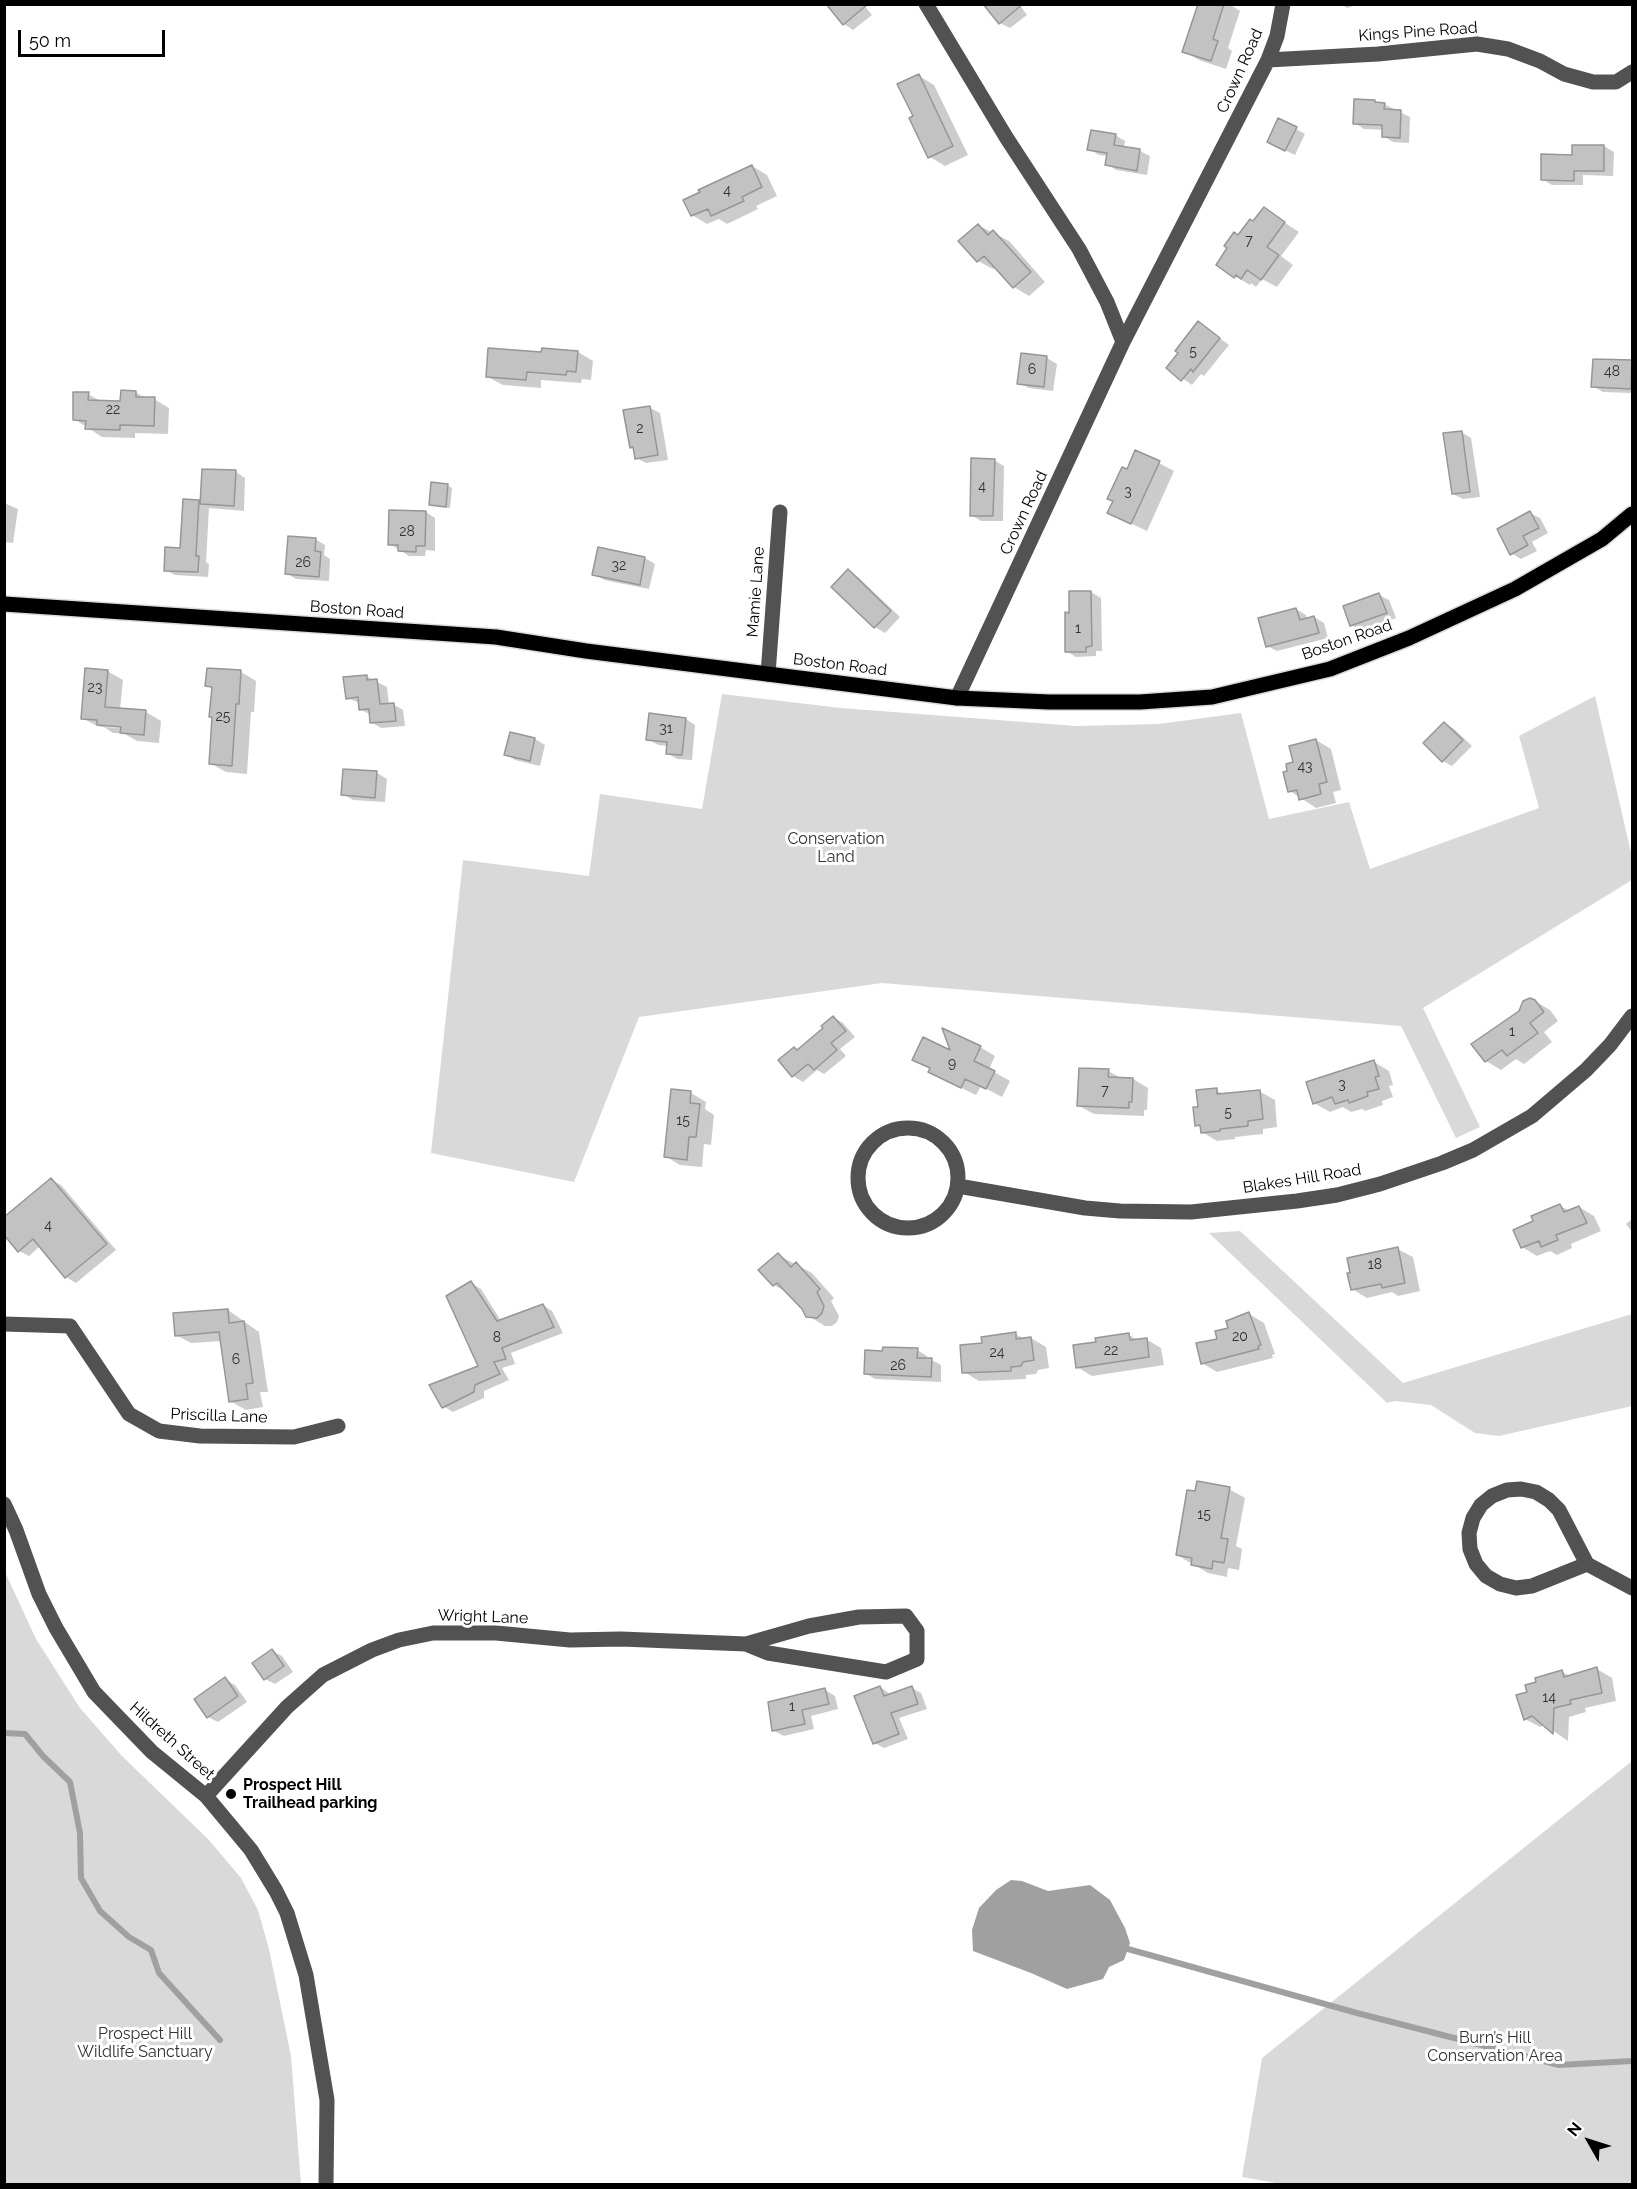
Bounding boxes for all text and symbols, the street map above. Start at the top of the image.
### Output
scale bar [21,18,168,56]
street label: Kings Pine Road [1358,18,1478,46]
street label: Crown Road [1213,26,1267,116]
text: 50 m [29,30,71,51]
house number: 4 [723,183,731,199]
house number: 7 [1245,233,1253,249]
house number: 5 [1189,344,1197,360]
house number: 6 [1028,362,1036,378]
house number: 48 [1604,364,1620,380]
house number: 22 [106,402,120,418]
house number: 2 [636,421,644,437]
street label: Crown Road [996,468,1052,558]
house number: 4 [978,479,986,495]
house number: 3 [1124,484,1132,500]
house number: 28 [399,524,415,540]
street label: Mamie Lane [743,546,769,638]
house number: 26 [295,555,311,571]
house number: 32 [612,558,626,574]
street label: Boston Road [309,597,405,623]
street label: Boston Road [1299,616,1395,664]
house number: 1 [1075,621,1081,637]
street label: Boston Road [792,650,888,680]
house number: 23 [88,680,102,696]
house number: 25 [216,709,230,725]
house number: 31 [659,721,673,737]
house number: 43 [1297,759,1313,775]
park label: Conservation Land [787,829,885,867]
house number: 1 [1509,1024,1515,1040]
house number: 9 [948,1056,956,1072]
house number: 3 [1338,1077,1346,1093]
house number: 7 [1101,1083,1109,1099]
house number: 5 [1224,1105,1232,1121]
house number: 15 [676,1113,690,1129]
street label: Blakes Hill Road [1242,1160,1362,1198]
house number: 4 [44,1218,52,1234]
house number: 18 [1368,1257,1382,1273]
house number: 20 [1232,1329,1248,1345]
house number: 8 [493,1330,501,1346]
house number: 22 [1104,1343,1118,1359]
house number: 24 [990,1345,1004,1361]
house number: 6 [232,1352,240,1368]
house number: 26 [890,1358,906,1374]
street label: Priscilla Lane [170,1405,268,1427]
house number: 15 [1197,1507,1211,1523]
street label: Wright Lane [437,1606,529,1628]
house number: 14 [1542,1690,1556,1706]
street label: Hildreth Street [126,1698,218,1784]
house number: 1 [789,1699,795,1715]
place label: Prospect Hill Trailhead parking [243,1775,378,1813]
marker: Prospect Hill Trailhead parking [224,1787,238,1801]
park label: Prospect Hill Wildlife Sanctuary [77,2024,213,2062]
park label: Burn’s Hill Conservation Area [1427,2028,1563,2066]
north arrow [1559,2111,1619,2171]
text: N [1563,2119,1586,2140]

